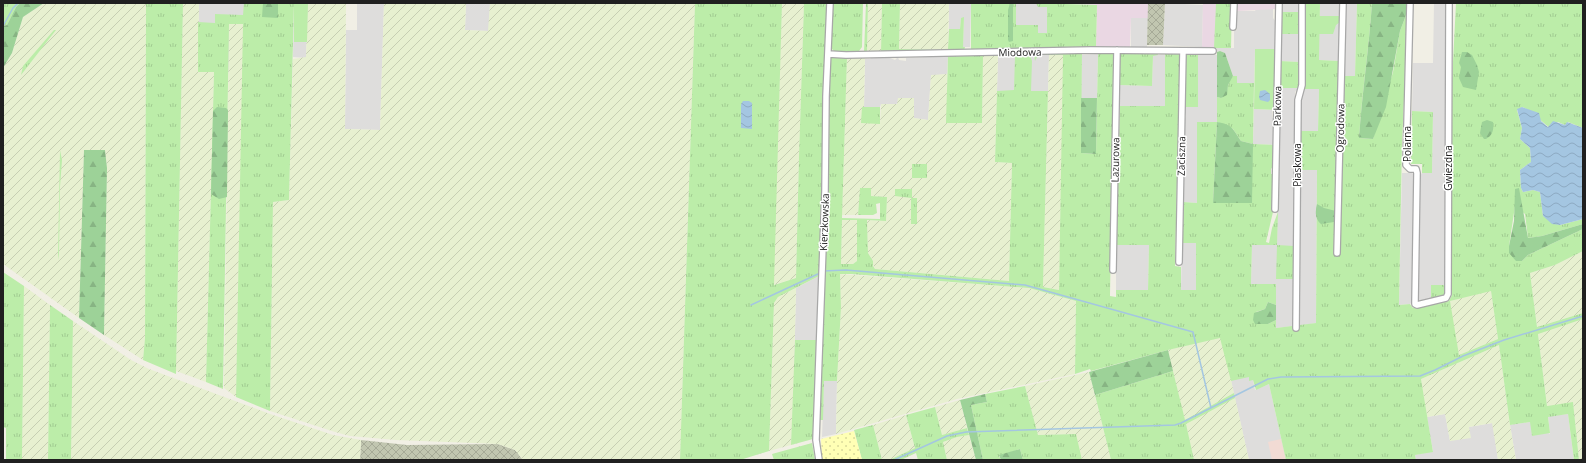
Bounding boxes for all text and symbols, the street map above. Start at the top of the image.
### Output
street label: Miodowa [998,45,1042,59]
street label: Parkowa [1270,86,1284,126]
street label: Ogrodowa [1333,104,1347,152]
street label: Polarna [1400,126,1414,162]
street label: Zaciszna [1174,136,1188,176]
street label: Lazurowa [1108,137,1122,183]
street label: Piaskowa [1290,143,1304,187]
street label: Gwiezdna [1441,145,1455,191]
street label: Kierzkowska [816,193,832,251]

